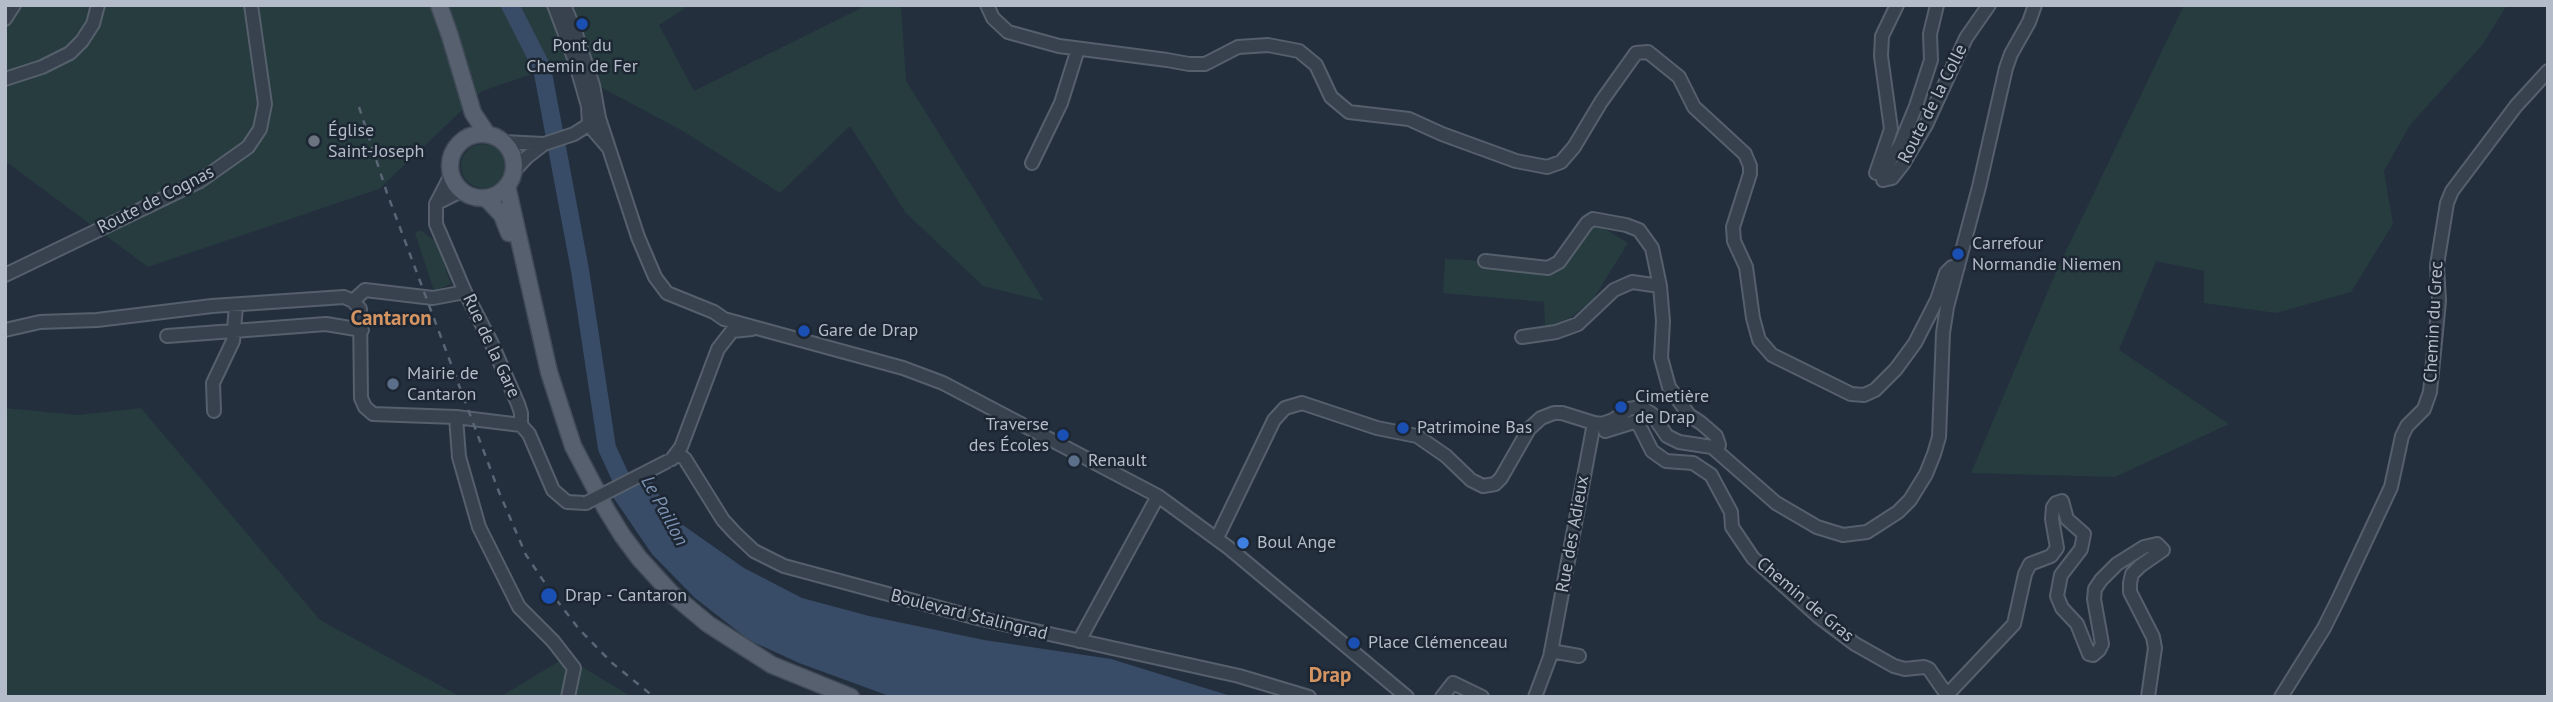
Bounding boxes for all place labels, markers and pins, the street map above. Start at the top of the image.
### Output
marker: Pont du Chemin de Fer [574,16,590,32]
place label: Pont du Chemin de Fer [526,35,638,78]
place label: Église Saint-Joseph [328,120,424,162]
marker: Église Saint-Joseph [306,133,322,149]
place label: Carrefour Normandie Niemen [1972,233,2121,276]
marker: Carrefour Normandie Niemen [1950,246,1966,262]
place label: Gare de Drap [818,320,918,342]
marker: Gare de Drap [796,323,812,339]
place label: Mairie de Cantaron [407,363,479,406]
marker: Mairie de Cantaron [385,376,401,392]
place label: Cimetière de Drap [1635,386,1709,428]
marker: Cimetière de Drap [1613,399,1629,415]
place label: Traverse des Écoles [969,414,1049,457]
place label: Patrimoine Bas [1417,417,1532,439]
marker: Patrimoine Bas [1395,420,1411,436]
marker: Traverse des Écoles [1055,427,1071,443]
place label: Renault [1088,450,1147,472]
marker: Renault [1066,453,1082,469]
place label: Boul Ange [1257,532,1336,554]
marker: Boul Ange [1235,535,1251,551]
place label: Drap - Cantaron [565,585,687,607]
marker: Drap - Cantaron [539,586,559,606]
place label: Place Clémenceau [1368,632,1508,654]
marker: Place Clémenceau [1346,635,1362,651]

